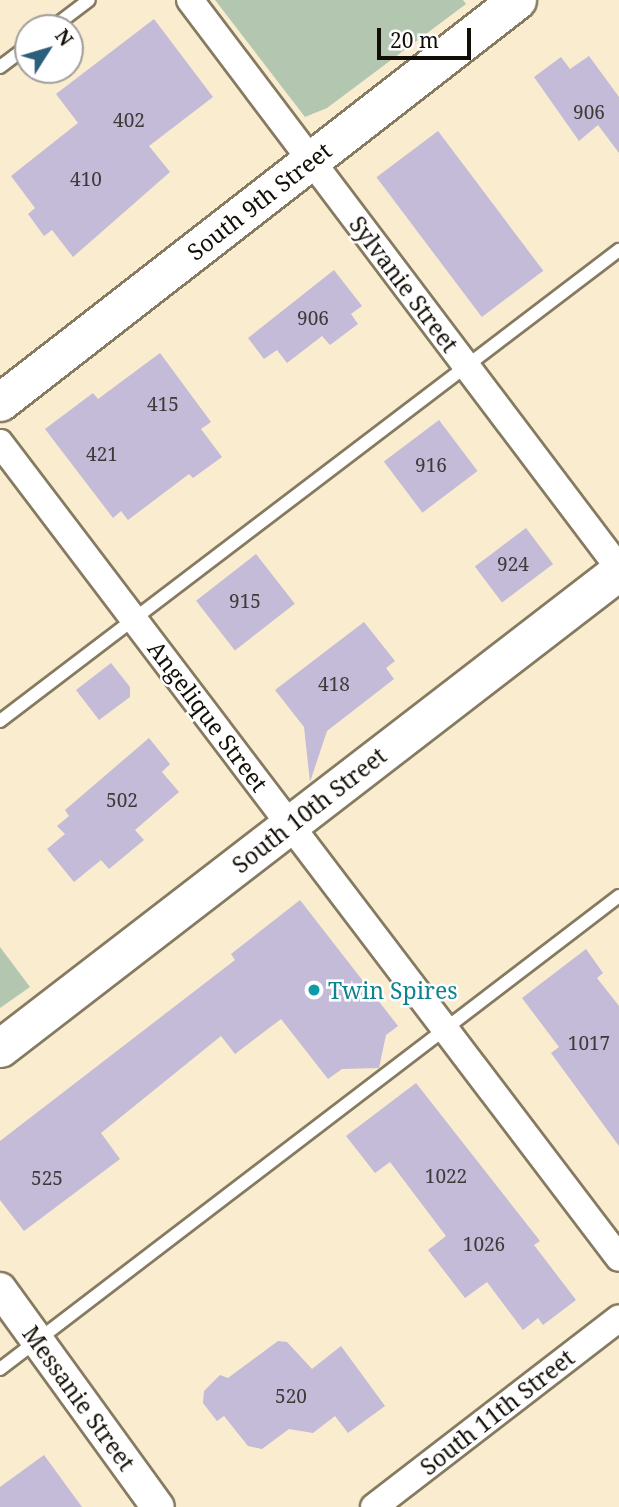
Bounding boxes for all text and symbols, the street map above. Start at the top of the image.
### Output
north arrow [14,14,84,84]
scale bar [381,14,476,58]
text: N [49,24,79,51]
text: 20 m [390,26,439,54]
house number: 906 [573,102,605,124]
house number: 402 [113,110,145,132]
street label: South 9th Street [182,136,336,266]
house number: 410 [70,169,102,191]
street label: Sylvanie Street [344,211,464,357]
house number: 906 [297,308,329,330]
house number: 415 [147,394,179,416]
house number: 421 [86,444,118,466]
house number: 916 [415,455,447,477]
house number: 924 [497,554,529,576]
house number: 915 [229,591,261,613]
street label: Angelique Street [142,635,274,797]
house number: 418 [318,674,350,696]
street label: South 10th Street [227,741,391,879]
house number: 502 [106,790,138,812]
place label: Twin Spires [328,976,458,1004]
marker: Twin Spires [306,982,322,998]
house number: 1017 [568,1033,610,1055]
house number: 1022 [425,1166,467,1188]
house number: 525 [31,1168,63,1190]
house number: 1026 [463,1234,505,1256]
street label: Messanie Street [17,1320,141,1476]
street label: South 11th Street [415,1343,579,1481]
house number: 520 [275,1386,307,1408]

